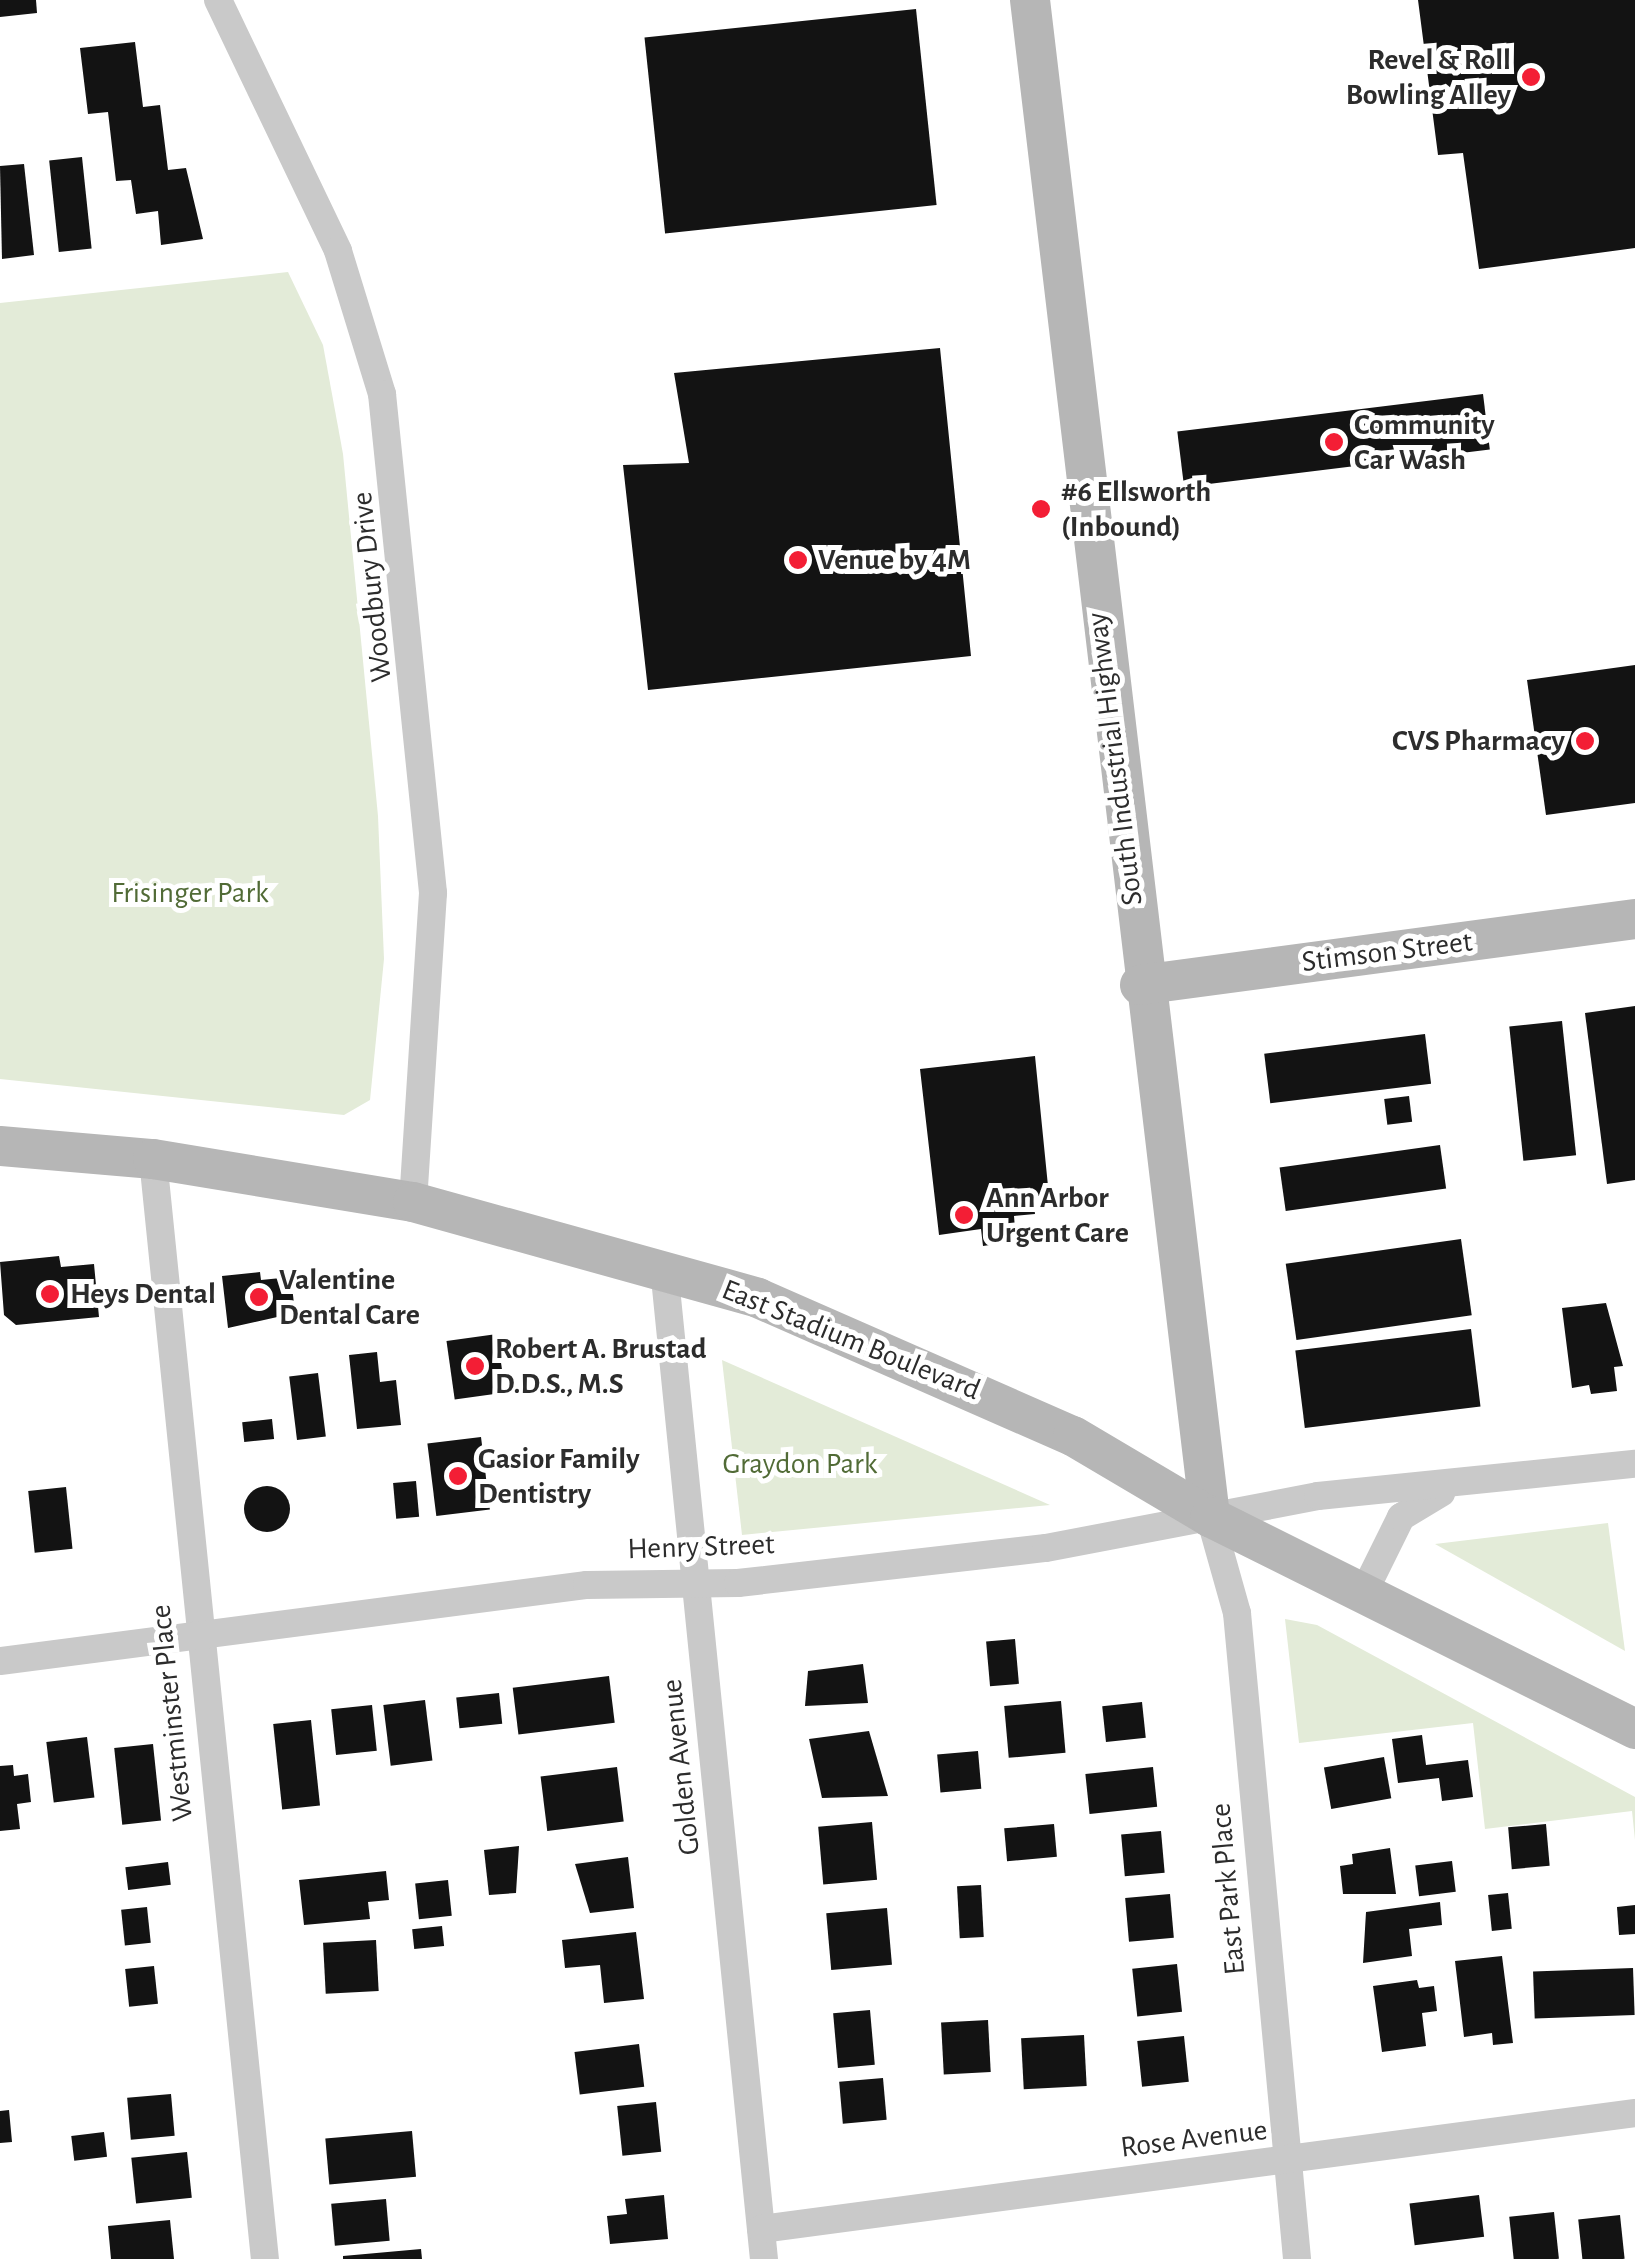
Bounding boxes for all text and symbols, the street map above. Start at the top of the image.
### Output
place label: Revel & Roll Bowling Alley [1346,42,1511,112]
marker: Revel & Roll Bowling Alley [1520,66,1542,88]
place label: Community Car Wash [1354,407,1495,478]
marker: Community Car Wash [1323,431,1345,453]
place label: #6 Ellsworth (Inbound) [1061,474,1211,544]
street label: Woodbury Drive [344,490,400,684]
marker: #6 Ellsworth (Inbound) [1030,498,1052,520]
place label: Venue by 4M [818,542,971,578]
marker: Venue by 4M [787,549,809,571]
street label: South Industrial Highway [1079,610,1151,908]
place label: CVS Pharmacy [1392,723,1565,759]
marker: CVS Pharmacy [1574,730,1596,752]
park label: Frisinger Park [111,875,269,911]
street label: Stimson Street [1300,924,1474,980]
place label: Ann Arbor Urgent Care [986,1180,1129,1250]
marker: Ann Arbor Urgent Care [951,1202,977,1228]
place label: Valentine Dental Care [279,1262,420,1332]
street label: East Stadium Boulevard [716,1272,986,1408]
place label: Heys Dental [70,1276,216,1312]
marker: Heys Dental [39,1283,61,1305]
marker: Valentine Dental Care [248,1286,270,1308]
place label: Robert A. Brustad D.D.S., M.S [495,1331,706,1402]
marker: Robert A. Brustad D.D.S., M.S [464,1355,486,1377]
place label: Gasior Family Dentistry [478,1441,640,1512]
park label: Graydon Park [723,1446,877,1482]
marker: Gasior Family Dentistry [447,1465,469,1487]
street label: Henry Street [627,1526,775,1568]
street label: Westminster Place [143,1603,201,1823]
street label: Golden Avenue [654,1677,708,1857]
street label: East Park Place [1203,1802,1253,1976]
street label: Rose Avenue [1119,2112,1269,2166]

